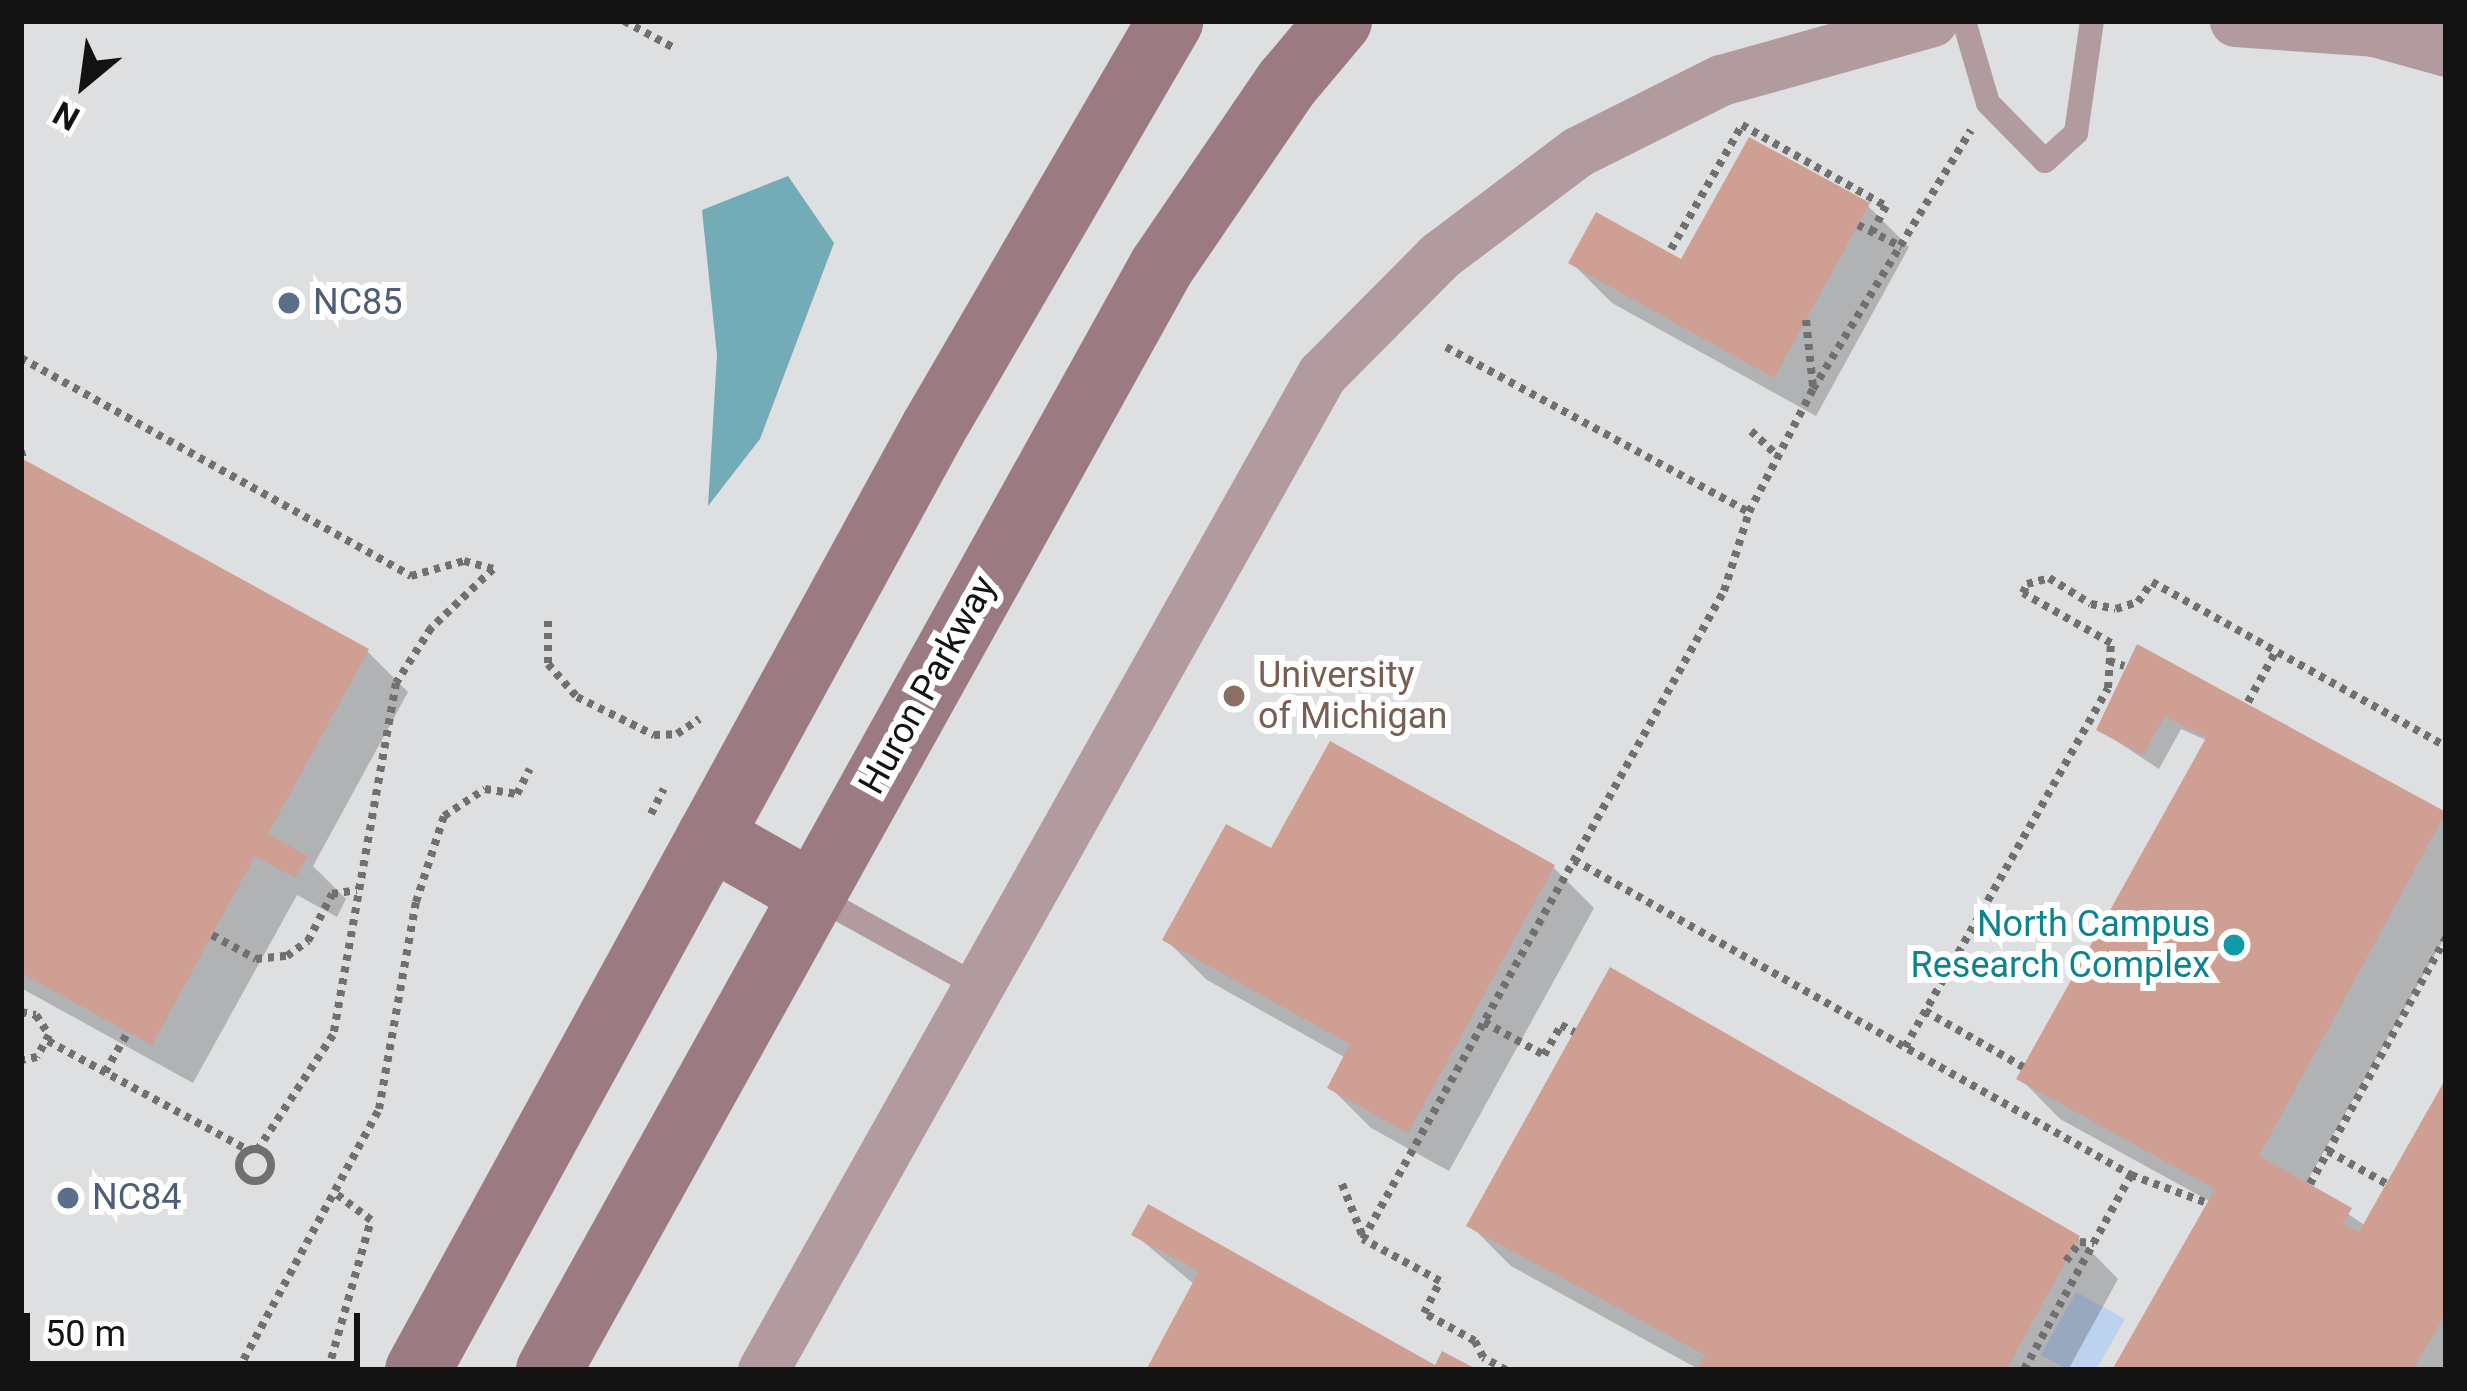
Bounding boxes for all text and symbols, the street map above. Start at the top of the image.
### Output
north arrow [24,24,144,144]
text: N [47,93,86,139]
place label: NC85 [313,281,403,325]
marker: NC85 [276,290,302,316]
street label: Huron Parkway [850,568,1006,802]
place label: University of Michigan [1258,653,1447,738]
marker: University of Michigan [1221,683,1247,709]
place label: North Campus Research Complex [1911,902,2210,987]
marker: North Campus Research Complex [2221,932,2247,958]
place label: NC84 [92,1176,182,1220]
marker: NC84 [55,1185,81,1211]
scale bar [30,1289,366,1363]
text: 50 m [45,1313,126,1355]

